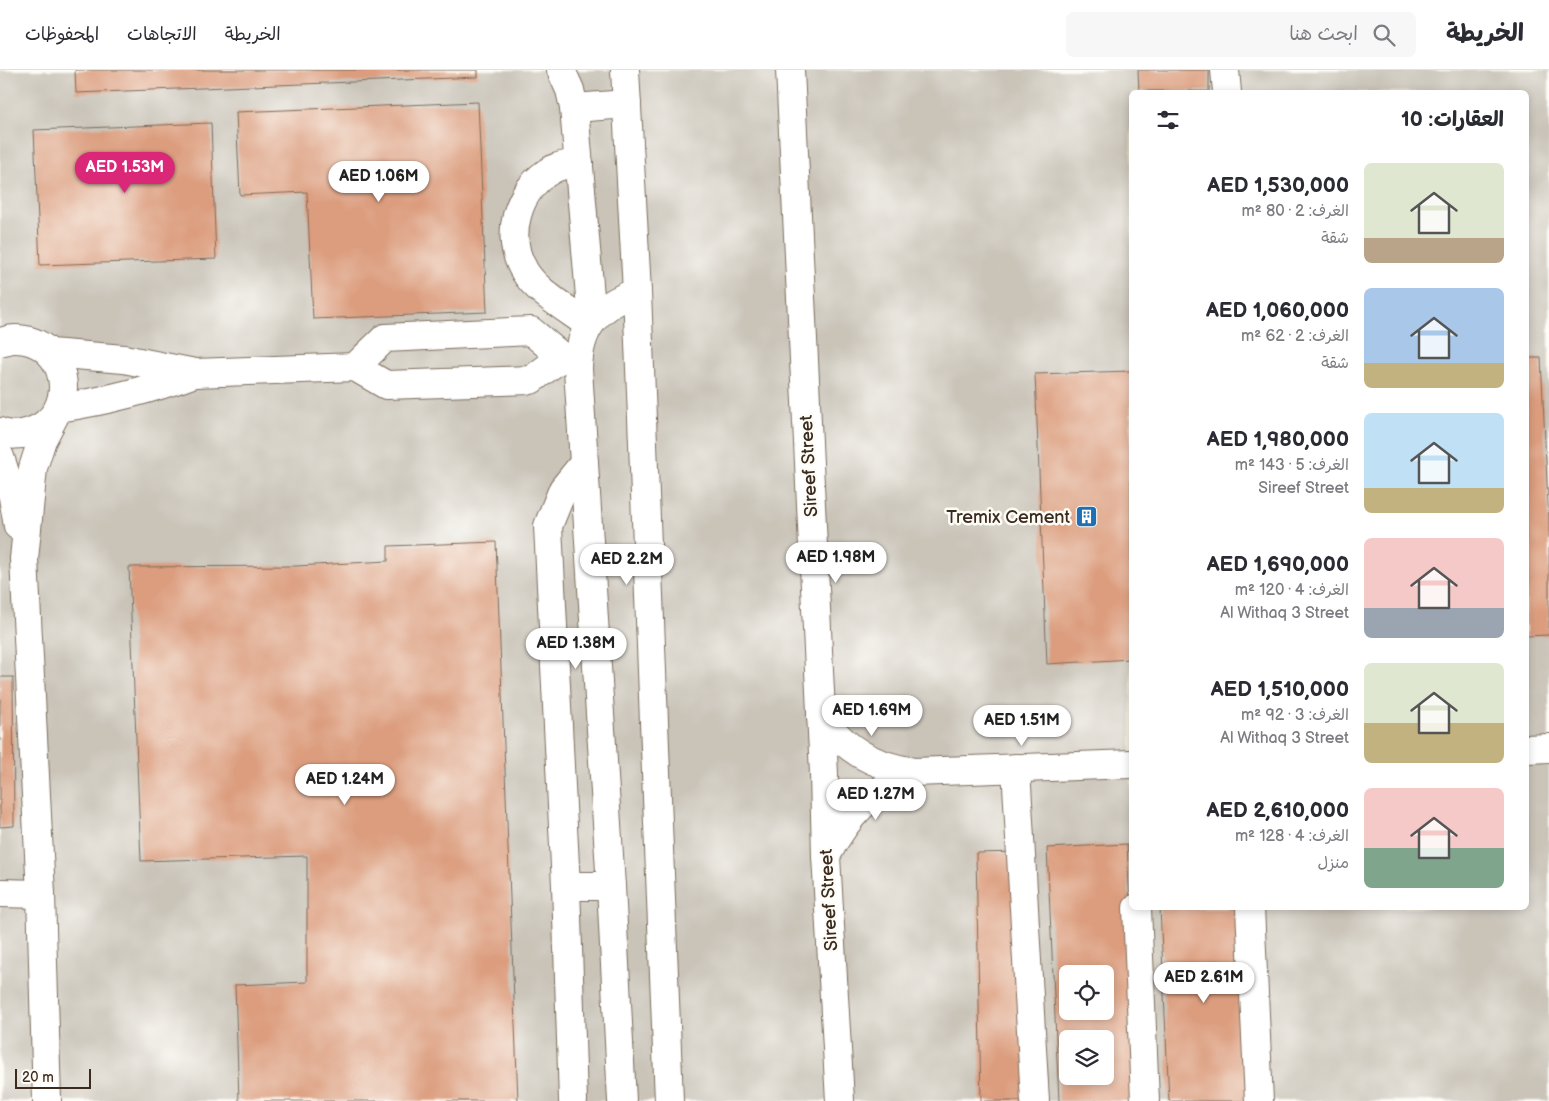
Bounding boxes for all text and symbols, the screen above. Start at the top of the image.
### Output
search box [1066,12,1416,57]
text: الخريطة [1446,19,1524,48]
icon: search [1370,21,1398,49]
text: ابحث هنا [1289,23,1358,46]
text: المحفوظات [25,24,99,45]
text: الاتجاهات [127,24,197,45]
text: الخريطة [225,24,281,45]
icon: filters [1154,106,1182,134]
text: العقارات: 10 [1401,107,1504,132]
pin: AED 1.53M [68,152,182,194]
text: AED 1.53M [86,158,164,177]
pin: AED 1.06M [322,160,436,203]
text: AED 1.06M [339,167,419,186]
text: AED 1,530,000 [1207,173,1349,198]
icon: home [1404,183,1464,243]
text: الغرف: 2 · 80 m² [1241,202,1349,221]
text: شقة [1321,229,1349,248]
text: AED 1,060,000 [1206,298,1349,323]
icon: home [1404,308,1464,368]
text: الغرف: 2 · 62 m² [1241,327,1349,346]
text: شقة [1321,354,1349,373]
street label: Sireef Street [796,414,822,518]
text: AED 1,980,000 [1207,427,1349,452]
icon: home [1404,433,1464,493]
text: الغرف: 5 · 143 m² [1235,456,1349,475]
text: Sireef Street [1258,479,1349,498]
building icon: Tremix Cement [1074,505,1098,529]
place label: Tremix Cement [946,507,1070,528]
pin: AED 1.98M [779,542,893,584]
pin: AED 2.2M [575,544,679,586]
text: AED 1.98M [797,548,875,567]
text: AED 2.2M [591,550,663,569]
text: AED 1,690,000 [1207,552,1349,577]
icon: home [1404,558,1464,618]
text: الغرف: 4 · 120 m² [1235,581,1349,600]
text: Al Withaq 3 Street [1220,604,1349,623]
pin: AED 1.38M [519,628,633,670]
text: AED 1.38M [537,634,615,653]
text: AED 1,510,000 [1211,677,1349,702]
icon: home [1404,683,1464,743]
pin: AED 1.69M [815,694,929,737]
text: AED 1.69M [833,701,911,720]
pin: AED 1.51M [965,704,1079,747]
text: الغرف: 3 · 92 m² [1241,706,1349,725]
text: AED 1.51M [984,711,1060,730]
text: Al Withaq 3 Street [1220,729,1349,748]
pin: AED 1.24M [288,764,402,806]
text: AED 1.24M [306,770,384,789]
pin: AED 1.27M [819,778,933,821]
text: AED 1.27M [837,785,915,804]
text: AED 2,610,000 [1206,798,1349,823]
icon: home [1404,808,1464,868]
text: الغرف: 4 · 128 m² [1235,827,1349,846]
street label: Sireef Street [816,848,842,952]
text: منزل [1317,854,1349,873]
pin: AED 2.61M [1147,962,1261,1004]
map controls [1059,965,1114,1085]
button: locate [1059,965,1114,1020]
text: AED 2.61M [1165,968,1243,987]
button: layers [1059,1030,1114,1085]
scale bar [15,1066,91,1089]
text: 20 m [22,1069,54,1086]

